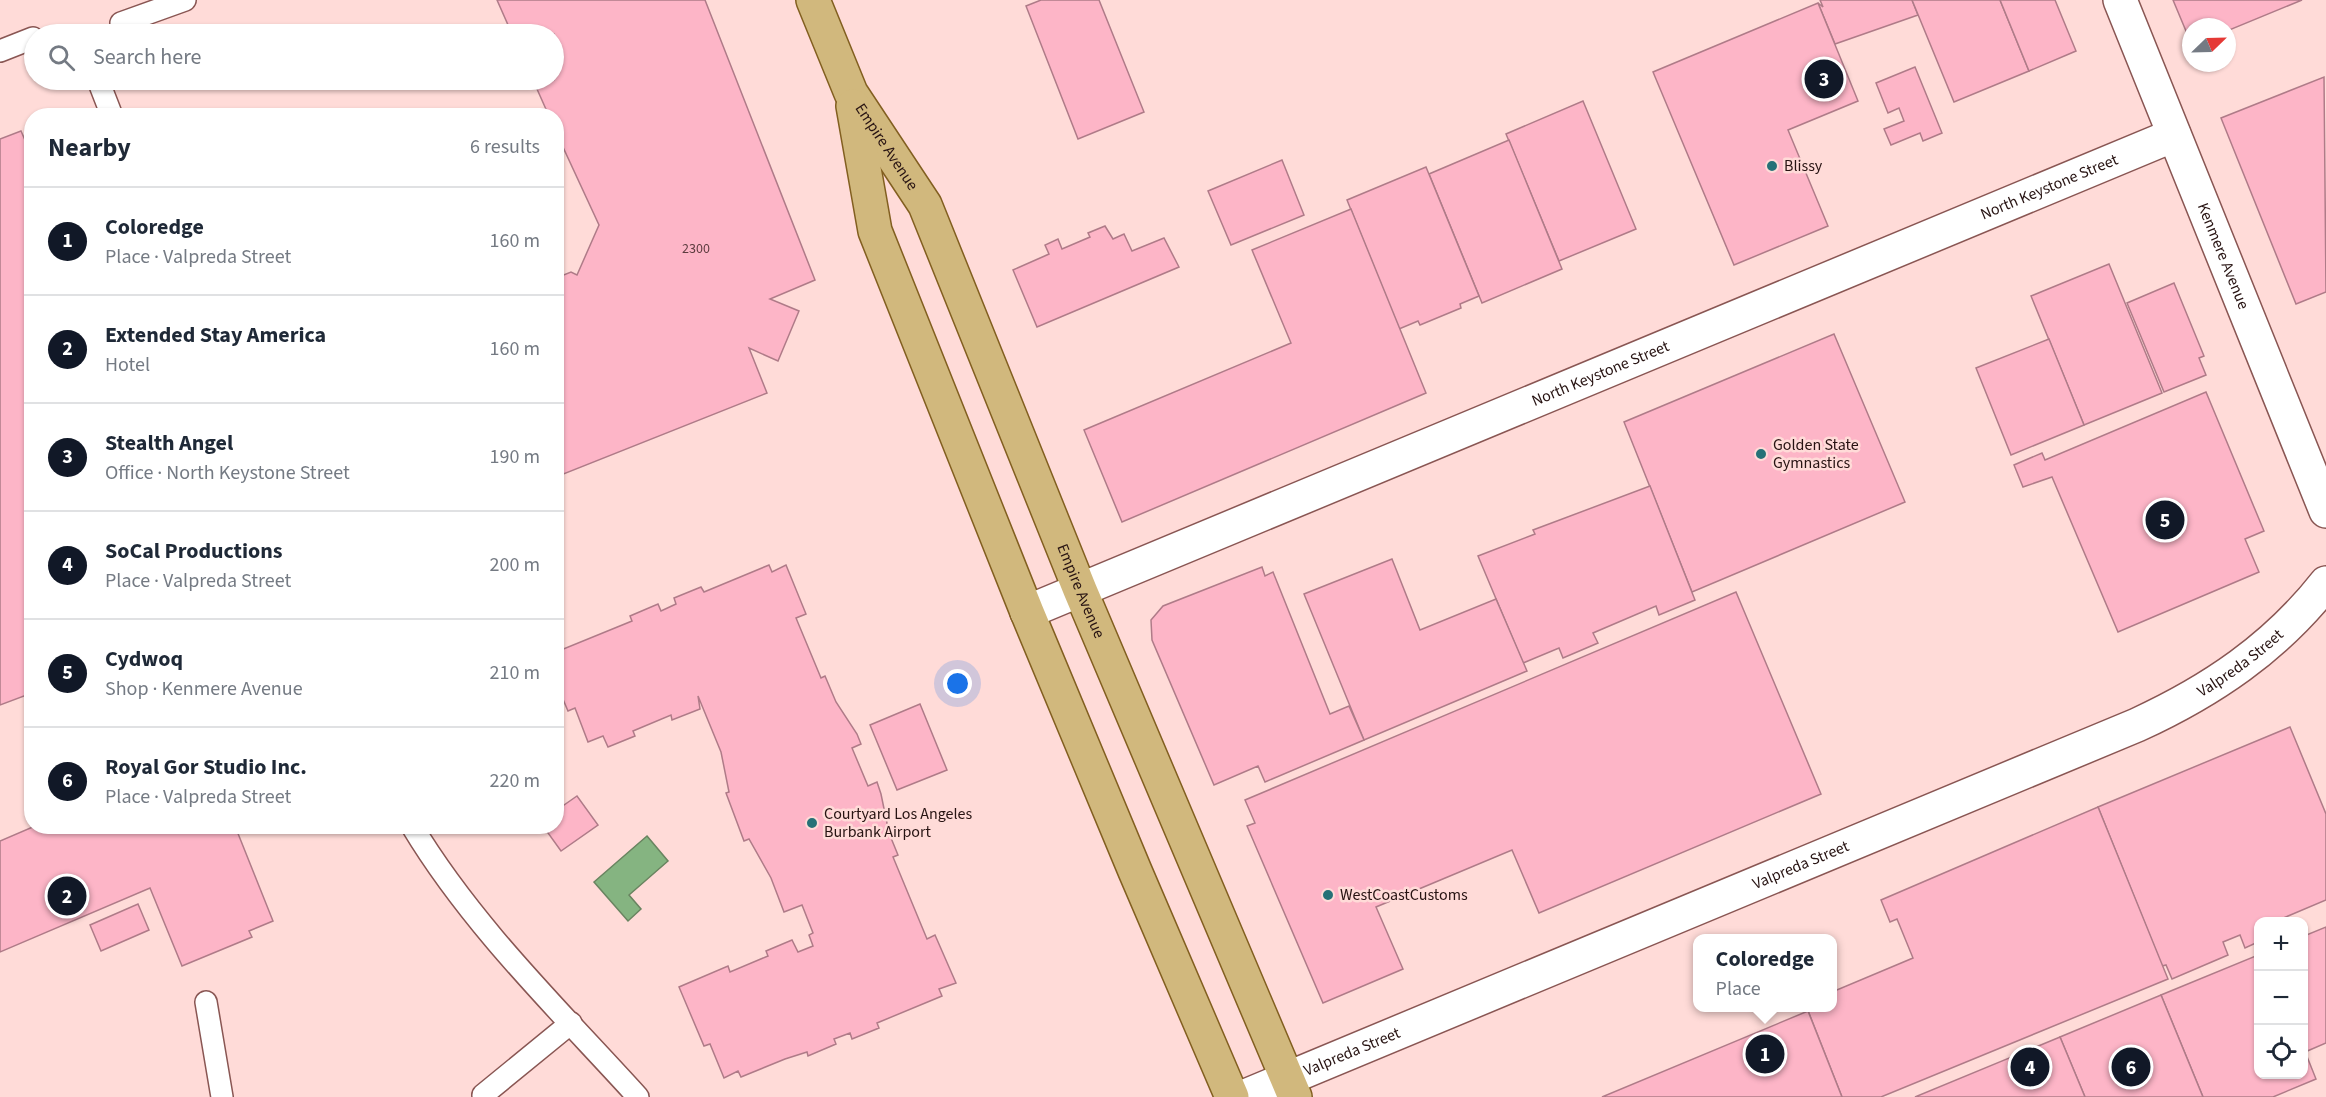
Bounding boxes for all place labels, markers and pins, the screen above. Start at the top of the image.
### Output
pin: 3 [1804,56,1844,101]
place label: Blissy [1784,155,1823,177]
marker: Blissy [1765,159,1779,173]
place label: Golden State Gymnastics [1773,434,1859,474]
marker: Golden State Gymnastics [1754,447,1768,461]
pin: 5 [2146,498,2184,542]
place label: Courtyard Los Angeles Burbank Airport [824,803,973,843]
marker: Courtyard Los Angeles Burbank Airport [805,816,819,830]
pin: 2 [48,874,86,918]
place label: WestCoastCustoms [1340,884,1468,906]
marker: WestCoastCustoms [1321,888,1335,902]
pin: 1 [1746,1032,1784,1076]
pin: 4 [2010,1044,2050,1090]
pin: 6 [2112,1044,2150,1090]

